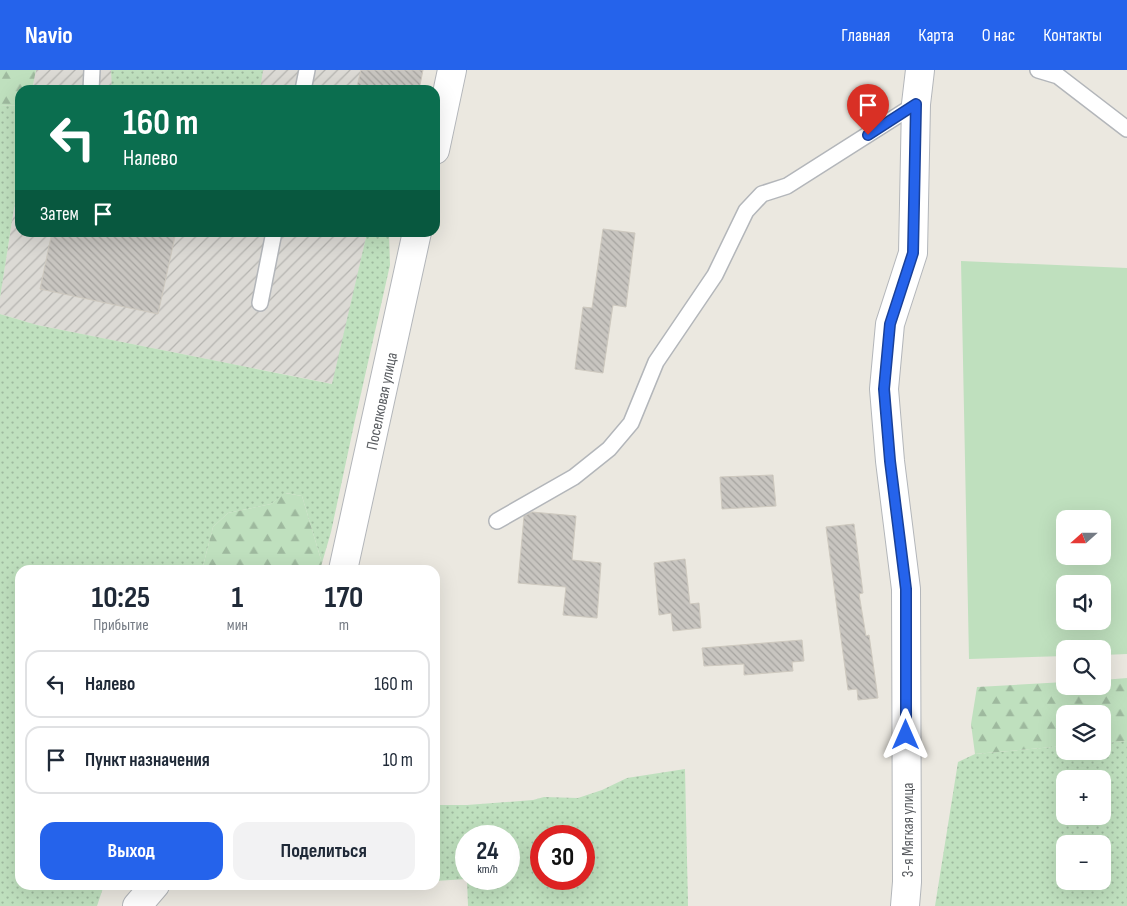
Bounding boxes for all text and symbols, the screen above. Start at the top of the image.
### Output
text: Navio [25,21,73,50]
text: Главная [841,25,890,46]
text: Карта [918,25,954,46]
text: О нас [982,25,1015,46]
text: Контакты [1043,25,1102,46]
pin [847,84,889,135]
icon: arrive [854,91,882,119]
text: 160 m [123,102,199,145]
icon: left [40,105,105,170]
text: Налево [123,145,178,172]
icon: arrive [89,200,117,228]
text: Затем [40,203,79,226]
street label: Поселковая улица [363,351,402,452]
north arrow [1056,510,1111,565]
map controls [1056,510,1111,890]
button: sound [1056,575,1111,630]
text: 10:25 [92,580,150,616]
text: 1 [232,580,243,616]
text: 170 [325,580,363,616]
text: Прибытие [93,616,149,635]
text: мин [227,616,248,635]
text: m [339,616,349,635]
button: search [1056,640,1111,695]
icon: left [42,670,70,698]
text: Налево [85,673,135,696]
text: 160 m [374,673,413,696]
button: layers [1056,705,1111,760]
position arrow [879,708,931,760]
icon: arrive [42,746,70,774]
text: Пункт назначения [85,749,210,772]
text: 10 m [383,749,413,772]
button: + [1056,770,1111,825]
street label: 3-я Мягкая улица [899,783,918,877]
button: Выход [40,822,223,880]
button: Поделиться [233,822,415,880]
speed limit sign: 30 [530,825,595,890]
button: − [1056,835,1111,890]
text: 24 [476,836,499,867]
text: km/h [477,862,498,877]

